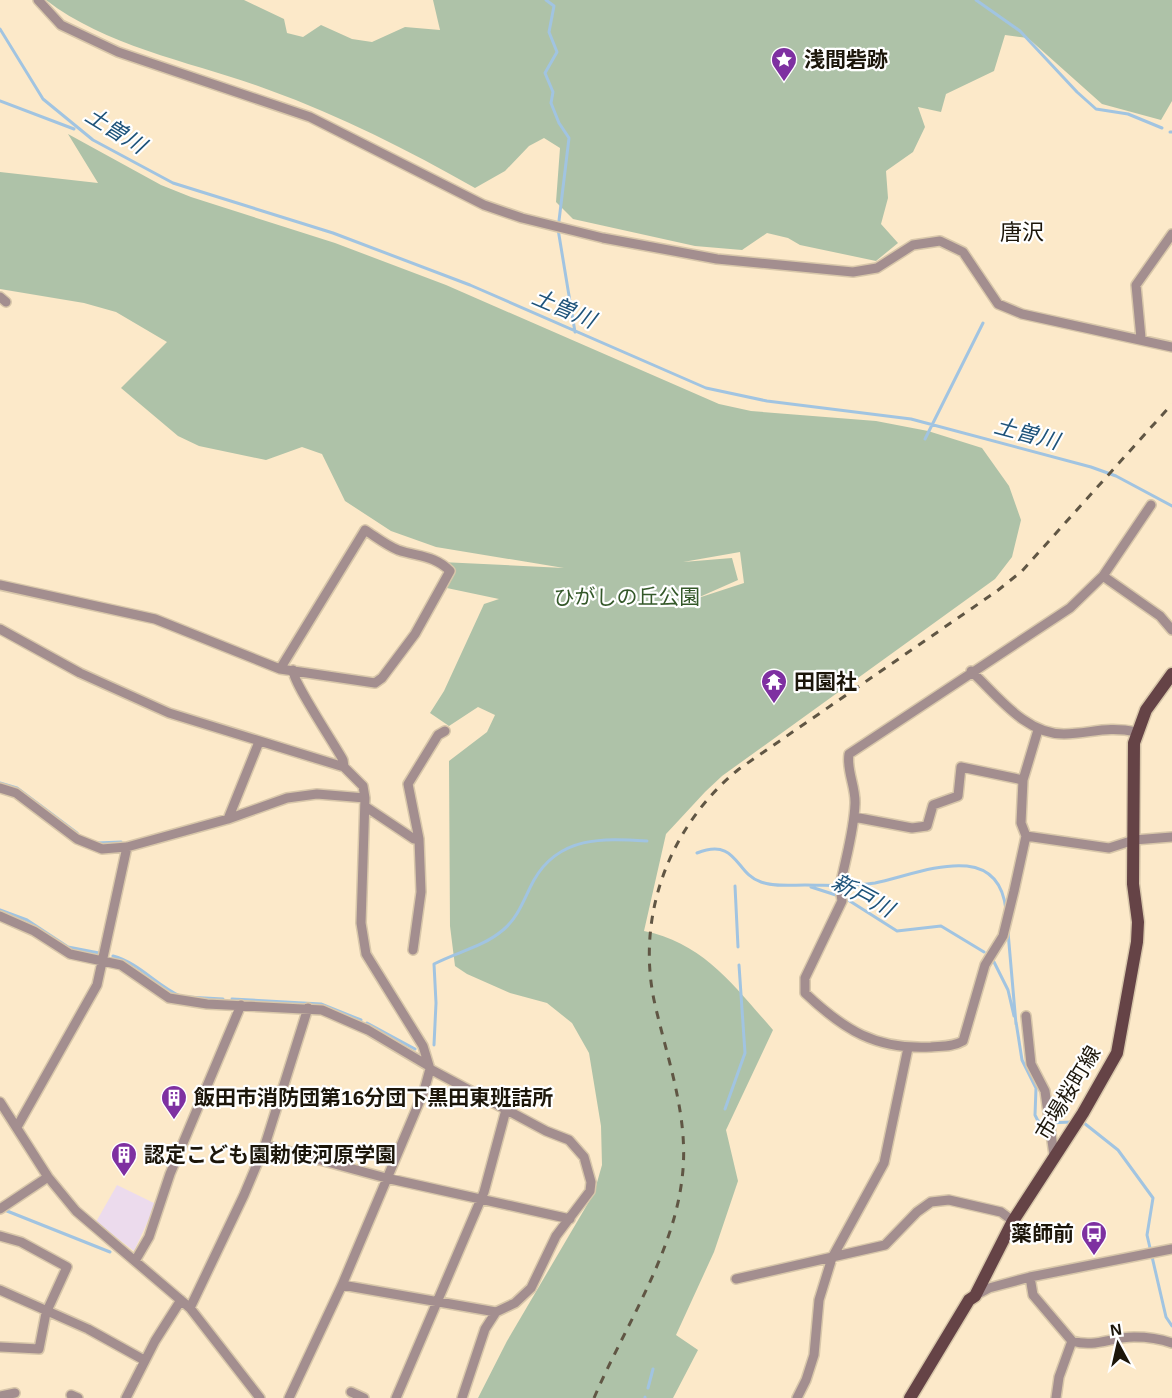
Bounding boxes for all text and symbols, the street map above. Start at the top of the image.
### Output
place icon: 浅間砦跡 [769,45,799,83]
place label: 浅間砦跡 [804,48,888,71]
water label: 土曽川 [81,102,152,160]
district label: 唐沢 [1000,220,1044,245]
water label: 土曽川 [529,284,601,334]
water label: 土曽川 [992,413,1064,455]
park label: ひがしの丘公園 [554,585,701,608]
temple icon: 田園社 [759,667,789,705]
place label: 田園社 [794,670,857,693]
water label: 新戸川 [828,869,900,923]
street label: 市場桜町線 [1031,1042,1104,1144]
building icon: 飯田市消防団第16分団下黒田東班詰所 [159,1083,189,1121]
place label: 飯田市消防団第16分団下黒田東班詰所 [193,1086,553,1109]
building icon: 認定こども園勅使河原学園 [109,1140,139,1178]
place label: 認定こども園勅使河原学園 [144,1143,396,1166]
bus stop icon: 薬師前 [1079,1219,1109,1257]
place label: 薬師前 [1011,1222,1074,1245]
north arrow [1088,1314,1148,1374]
text: N [1109,1320,1123,1339]

